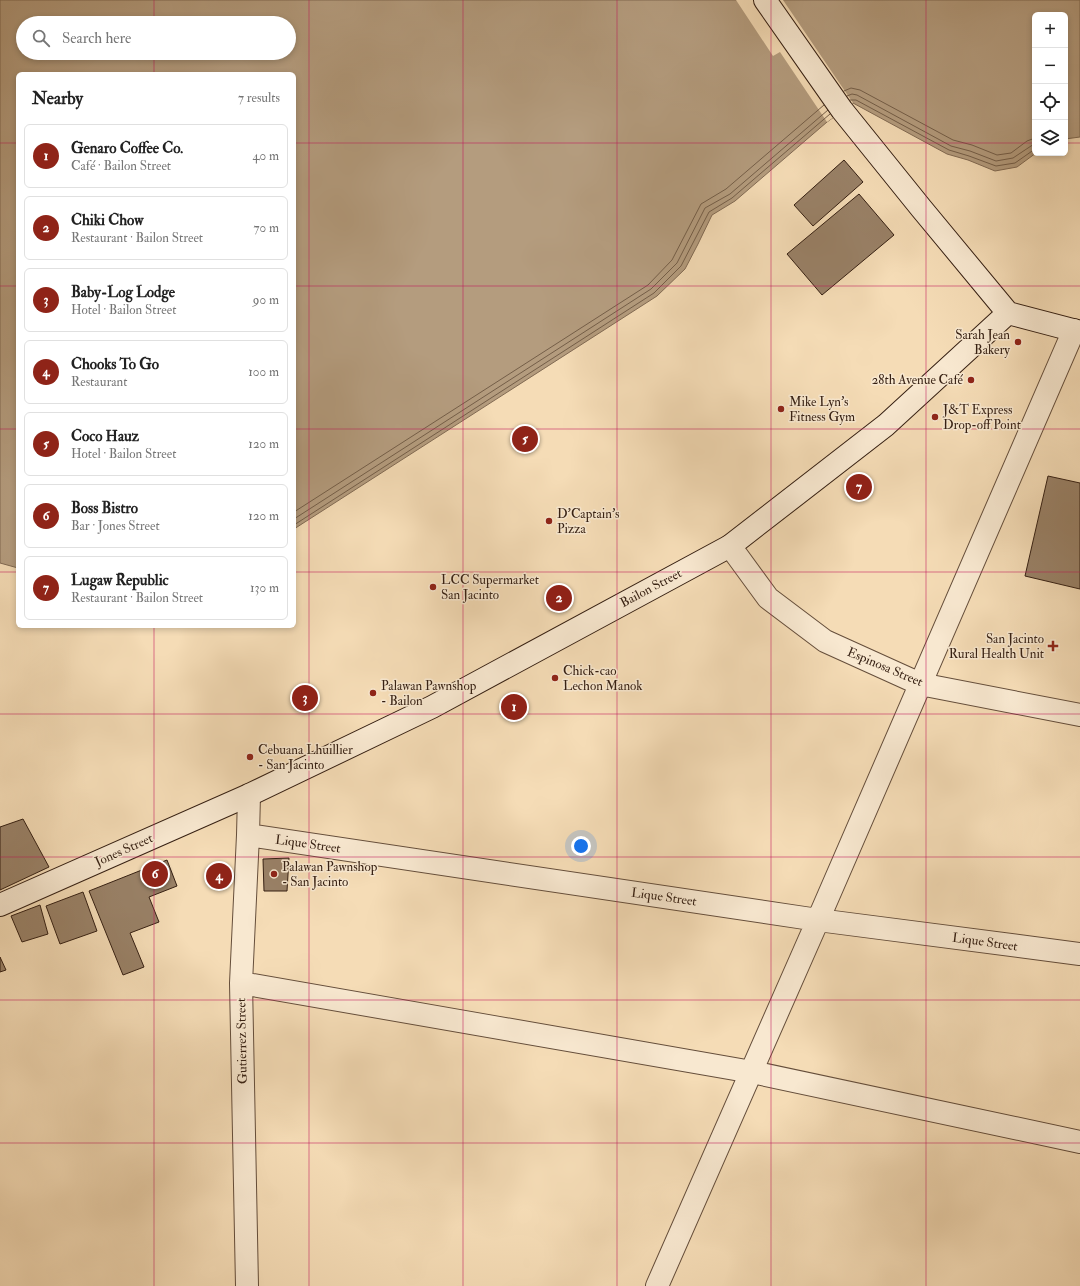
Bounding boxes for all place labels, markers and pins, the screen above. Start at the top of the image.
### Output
place label: Sarah Jean Bakery [955,327,1010,359]
marker: Sarah Jean Bakery [1013,337,1023,347]
place label: 28th Avenue Café [872,372,964,388]
marker: 28th Avenue Café [966,375,976,385]
place label: Mike Lyn's Fitness Gym [789,394,855,426]
place label: J&T Express Drop-off Point [942,402,1021,434]
marker: Mike Lyn's Fitness Gym [776,404,786,414]
marker: J&T Express Drop-off Point [930,412,940,422]
pin: 5 [512,424,538,454]
pin: 7 [846,472,872,502]
place label: D'Captain's Pizza [557,506,620,537]
marker: D'Captain's Pizza [544,516,554,526]
place label: LCC Supermarket San Jacinto [441,572,539,603]
marker: LCC Supermarket San Jacinto [428,582,438,592]
pin: 2 [546,583,572,613]
place label: San Jacinto Rural Health Unit [949,631,1044,662]
marker: San Jacinto Rural Health Unit [1047,640,1059,652]
place label: Chick-cao Lechon Manok [563,663,643,694]
marker: Chick-cao Lechon Manok [550,673,560,683]
place label: Palawan Pawnshop - Bailon [381,678,477,709]
pin: 3 [292,683,318,713]
marker: Palawan Pawnshop - Bailon [368,688,378,698]
pin: 1 [501,692,527,722]
place label: Cebuana Lhuillier - San Jacinto [258,742,353,773]
marker: Cebuana Lhuillier - San Jacinto [245,752,255,762]
pin: 6 [142,859,168,889]
place label: Palawan Pawnshop - San Jacinto [282,859,378,890]
pin: 4 [206,861,232,891]
marker: Palawan Pawnshop - San Jacinto [269,869,279,879]

